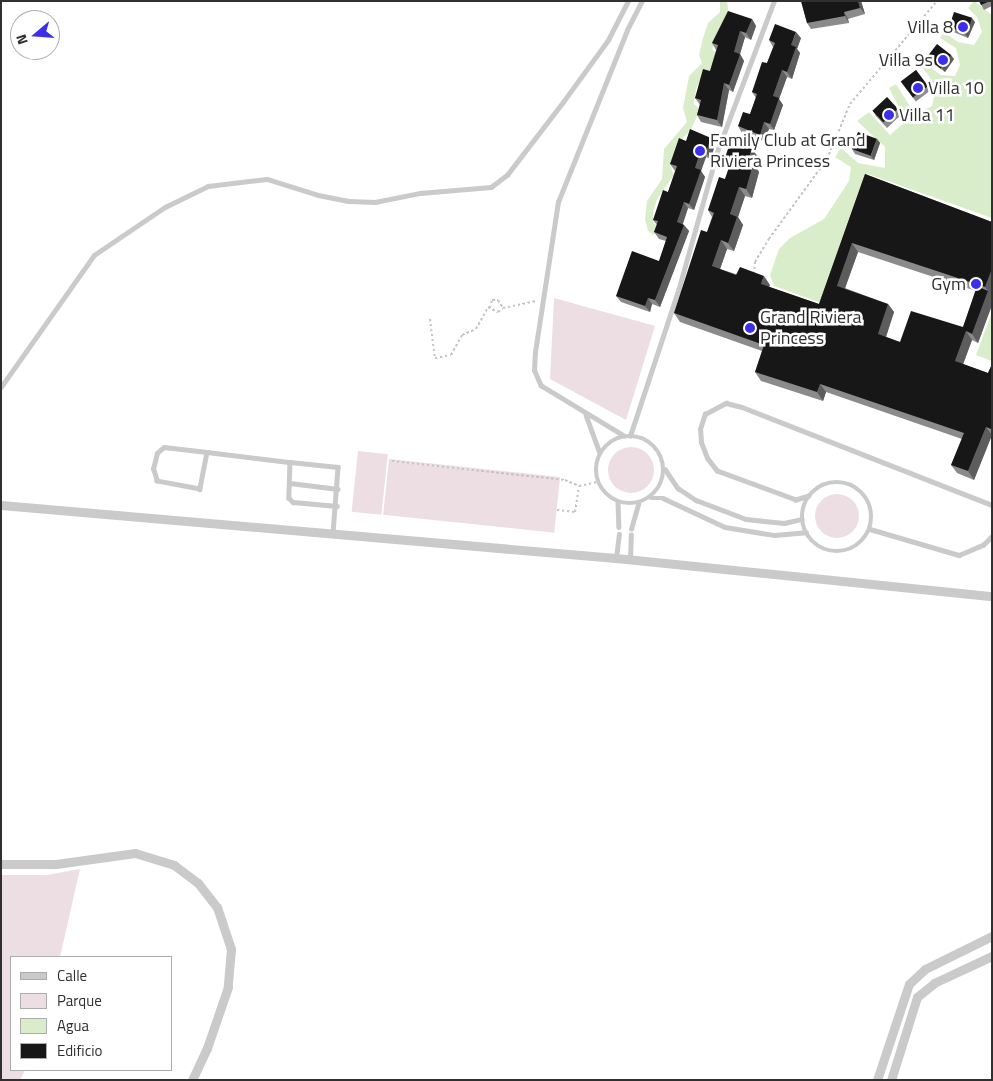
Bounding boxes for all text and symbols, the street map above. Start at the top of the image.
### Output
north arrow [10,10,60,60]
place label: Villa 8 [907,16,953,38]
marker: Villa 8 [957,21,969,33]
text: N [10,32,33,47]
place label: Villa 9s [879,49,933,71]
marker: Villa 9s [937,54,949,66]
place label: Villa 10 [928,77,984,99]
marker: Villa 10 [912,82,924,94]
place label: Villa 11 [899,104,955,126]
marker: Villa 11 [883,109,895,121]
place label: Family Club at Grand Riviera Princess [710,130,865,172]
marker: Family Club at Grand Riviera Princess [694,145,706,157]
place label: Gym [931,273,966,295]
marker: Gym [970,278,982,290]
place label: Grand Riviera Princess [760,307,861,350]
marker: Grand Riviera Princess [744,322,756,334]
legend [10,956,172,1071]
text: Calle [57,964,87,987]
text: Parque [57,989,102,1012]
text: Agua [57,1014,89,1037]
text: Edificio [57,1039,102,1062]

